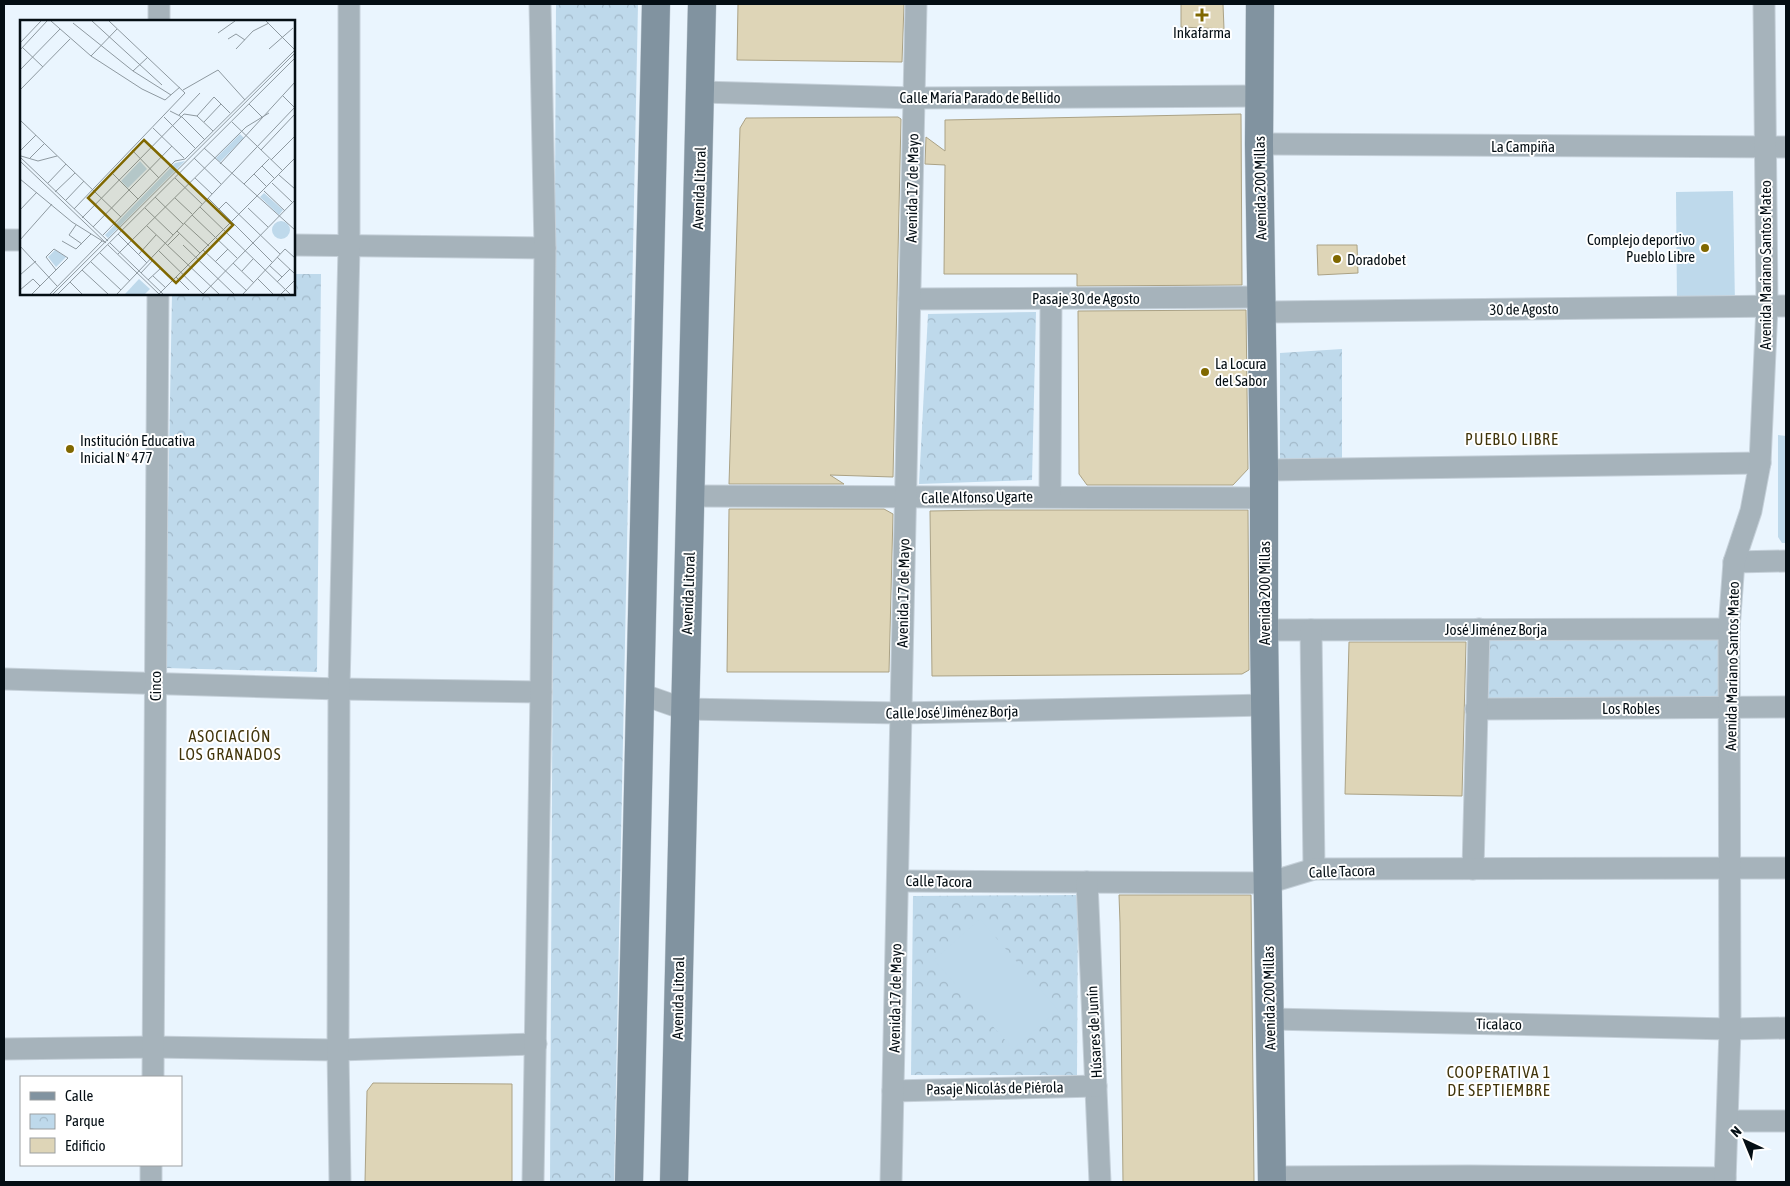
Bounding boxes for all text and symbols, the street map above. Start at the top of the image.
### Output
marker: Inkafarma [1196,9,1208,21]
inset map [20,20,295,295]
place label: Inkafarma [1173,24,1231,41]
street label: Calle María Parado de Bellido [899,89,1061,106]
street label: Avenida 17 de Mayo [903,133,921,243]
street label: Avenida 200 Millas [1251,136,1269,240]
street label: La Campiña [1491,138,1555,155]
street label: Avenida Litoral [689,146,709,230]
street label: Avenida Mariano Santos Mateo [1757,180,1774,350]
place label: Complejo deportivo Pueblo Libre [1587,231,1695,265]
marker: Complejo deportivo Pueblo Libre [1699,242,1711,254]
place label: Doradobet [1347,251,1406,268]
marker: Doradobet [1331,253,1343,265]
street label: Pasaje 30 de Agosto [1032,290,1140,307]
street label: 30 de Agosto [1489,300,1559,318]
place label: La Locura del Sabor [1215,355,1267,389]
marker: La Locura del Sabor [1199,366,1211,378]
district label: PUEBLO LIBRE [1465,430,1559,448]
place label: Institución Educativa Inicial Nº 477 [80,432,195,466]
marker: Institución Educativa Inicial Nº 477 [64,443,76,455]
street label: Calle Alfonso Ugarte [921,488,1033,506]
street label: Avenida 17 de Mayo [894,538,912,648]
street label: Avenida 200 Millas [1256,541,1273,645]
street label: Avenida Litoral [678,551,698,635]
street label: Avenida Mariano Santos Mateo [1722,581,1742,751]
street label: José Jiménez Borja [1445,621,1547,638]
street label: Cinco [147,671,164,701]
street label: Los Robles [1602,700,1660,717]
street label: Calle José Jiménez Borja [885,702,1019,722]
district label: ASOCIACIÓN LOS GRANADOS [179,727,281,763]
street label: Calle Tacora [1308,861,1376,881]
street label: Calle Tacora [906,872,972,890]
street label: Avenida 17 de Mayo [886,943,904,1053]
street label: Avenida 200 Millas [1260,946,1278,1050]
street label: Avenida Litoral [669,957,687,1039]
street label: Húsares de Junín [1083,985,1105,1079]
street label: Ticalaco [1476,1015,1522,1033]
district label: COOPERATIVA 1 DE SEPTIEMBRE [1447,1063,1551,1099]
legend [20,1076,182,1166]
street label: Pasaje Nicolás de Piérola [926,1078,1064,1098]
text: Calle [65,1087,94,1104]
text: Parque [65,1112,105,1129]
north arrow [1720,1116,1770,1166]
text: N [1727,1123,1744,1140]
text: Edificio [65,1137,106,1154]

